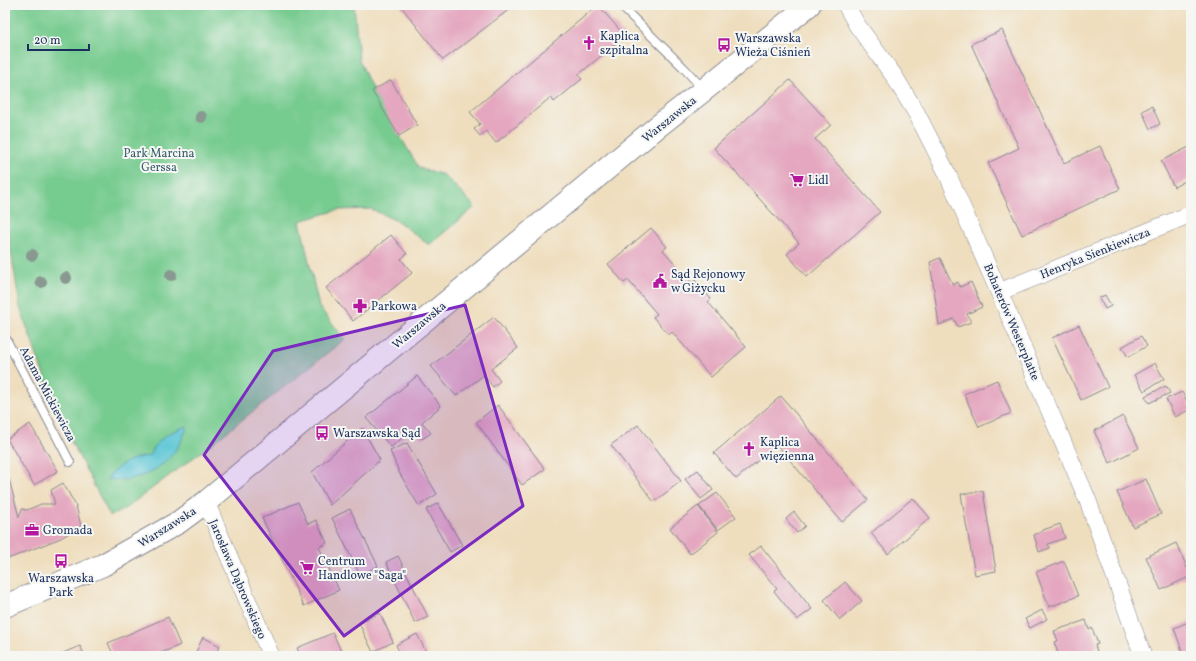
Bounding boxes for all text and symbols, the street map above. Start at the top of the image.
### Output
scale bar [28,26,89,52]
place label: Kaplica szpitalna [600,29,649,59]
place label: Warszawska Wieża Ciśnień [735,31,811,61]
text: 20 m [34,33,61,49]
church icon: Kaplica szpitalna [581,35,597,51]
bus stop icon: Warszawska Wieża Ciśnień [716,37,732,53]
street label: Warszawska [639,93,700,147]
park label: Park Marcina Gerssa [123,146,195,176]
supermarket icon: Lidl [789,172,805,188]
place label: Lidl [808,173,829,189]
street label: Henryka Sienkiewicza [1038,225,1153,283]
street label: Bohaterów Westerplatte [979,262,1043,384]
place label: Sąd Rejonowy w Giżycku [671,267,746,297]
public building icon: Sąd Rejonowy w Giżycku [652,273,668,289]
pharmacy icon: Parkowa [352,298,368,314]
street label: Warszawska [389,298,450,353]
place label: Parkowa [371,299,417,315]
street label: Adama Mickiewicza [15,344,79,445]
bus stop icon: Warszawska Sąd [314,425,330,441]
place label: Warszawska Sąd [333,426,421,442]
place label: Kaplica więzienna [760,435,814,465]
church icon: Kaplica więzienna [741,441,757,457]
street label: Warszawska [135,504,200,552]
street label: Jarosława Dąbrowskiego [205,517,270,642]
office icon: Gromada [24,522,40,538]
place label: Gromada [43,523,93,539]
bus stop icon: Warszawska Park [53,553,69,569]
place label: Centrum Handlowe "Saga" [318,554,406,584]
supermarket icon: Centrum Handlowe "Saga" [299,560,315,576]
place label: Warszawska Park [28,571,94,601]

